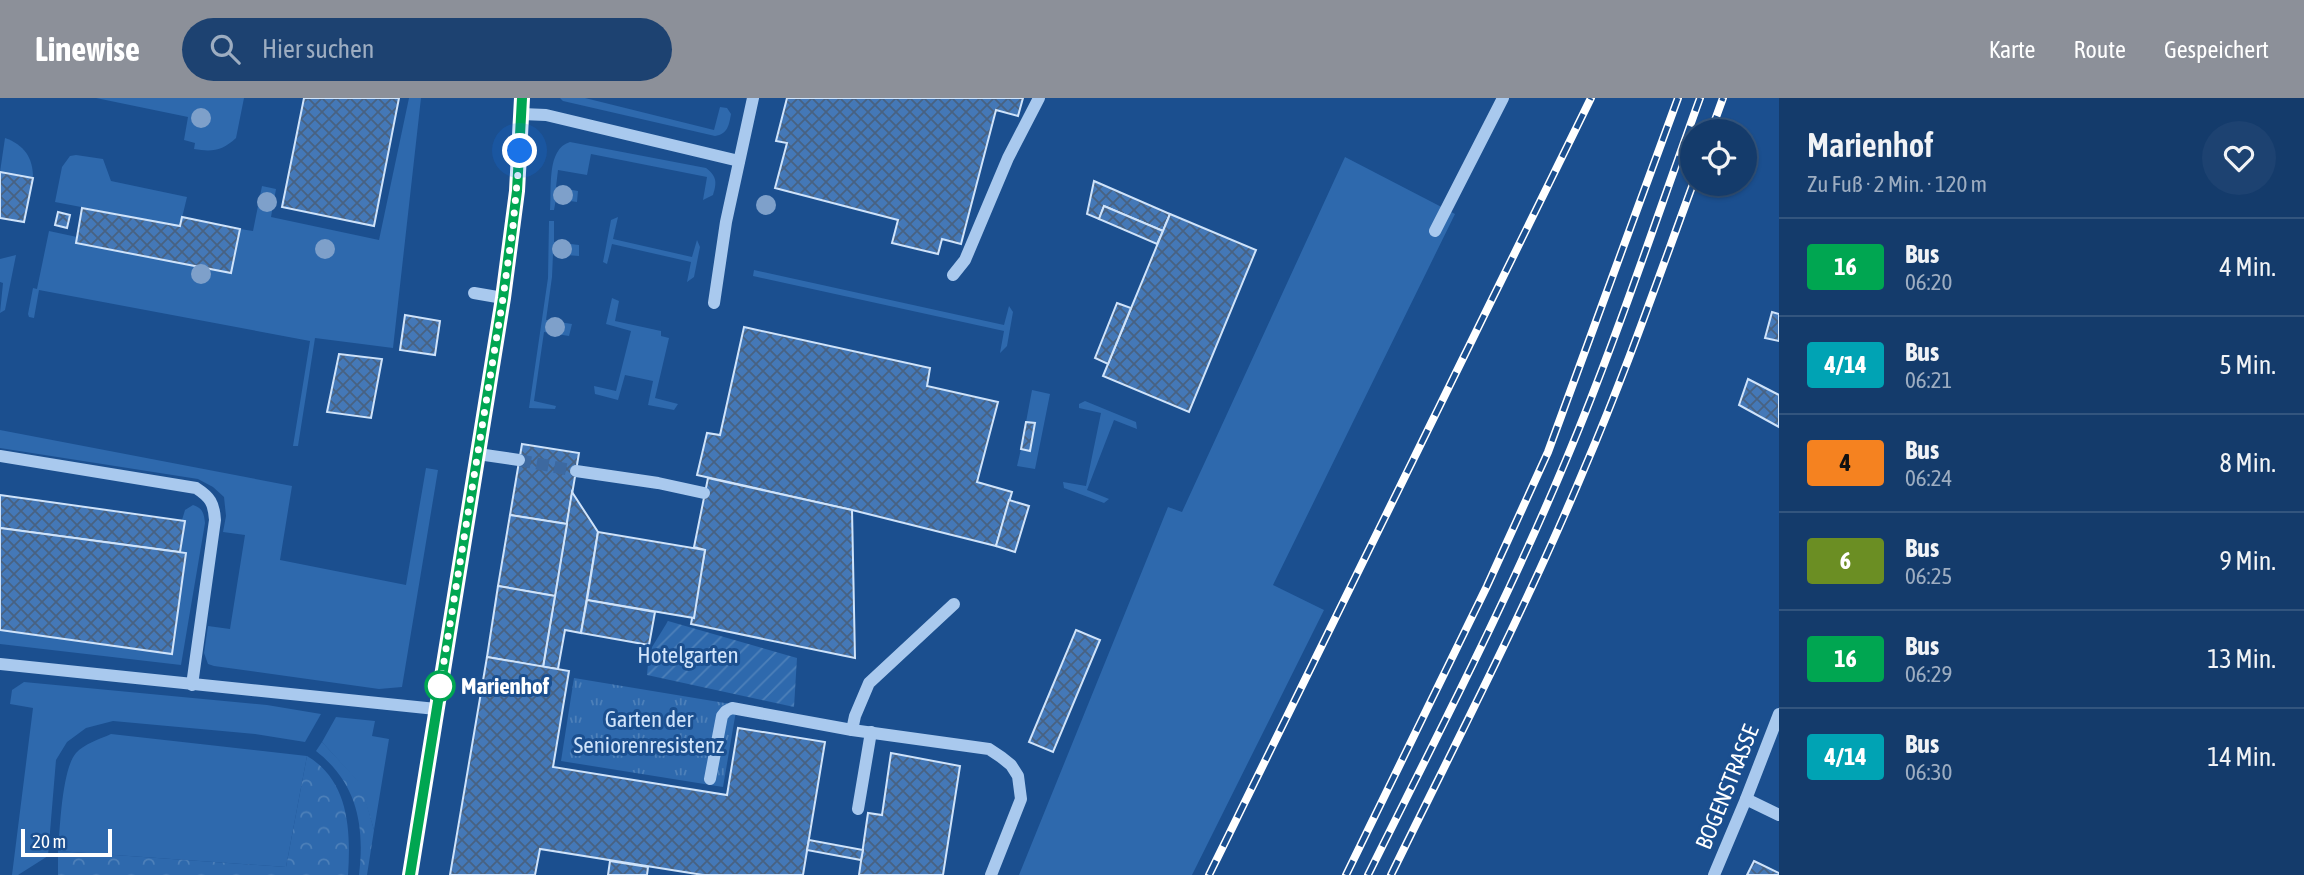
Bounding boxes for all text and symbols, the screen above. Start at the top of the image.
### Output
search box [182,18,672,81]
text: Linewise [35,30,140,68]
icon: search [206,30,244,68]
text: Hier suchen [262,34,374,64]
text: Karte [1989,36,2035,63]
text: Route [2073,36,2126,63]
text: Gespeichert [2164,36,2269,63]
map controls [1680,119,1757,196]
button: locate [1680,119,1757,196]
button: heart [2202,121,2276,195]
text: Marienhof [1807,126,1933,164]
your location [502,133,537,168]
text: Zu Fuß · 2 Min. · 120 m [1807,171,1987,197]
text: Bus [1905,239,1939,269]
text: 4 Min. [2220,252,2276,282]
text: 16 [1834,253,1857,280]
text: 06:20 [1905,269,1952,295]
text: Bus [1905,337,1939,367]
text: 5 Min. [2220,350,2276,380]
text: 4/14 [1825,351,1866,378]
text: 06:21 [1905,367,1952,393]
text: Bus [1905,435,1939,465]
text: 8 Min. [2220,448,2276,478]
text: 4 [1840,449,1851,476]
text: 06:24 [1905,465,1952,491]
text: Bus [1905,533,1939,563]
text: 9 Min. [2220,546,2276,576]
text: 6 [1840,547,1851,574]
text: 06:25 [1905,563,1952,589]
text: Bus [1905,631,1939,661]
park label: Hotelgarten [637,642,739,668]
text: 13 Min. [2207,644,2276,674]
text: 16 [1834,645,1857,672]
text: 06:29 [1905,661,1952,687]
marker: Marienhof [425,671,455,701]
place label: Marienhof [461,673,550,699]
park label: Garten der Seniorenresistenz [574,706,724,758]
street label: BOGENSTRASSE [1690,721,1764,853]
text: Bus [1905,729,1939,759]
text: 14 Min. [2207,742,2276,772]
text: 4/14 [1825,743,1866,770]
text: 06:30 [1905,759,1952,785]
scale bar [21,826,112,858]
text: 20 m [32,830,66,852]

